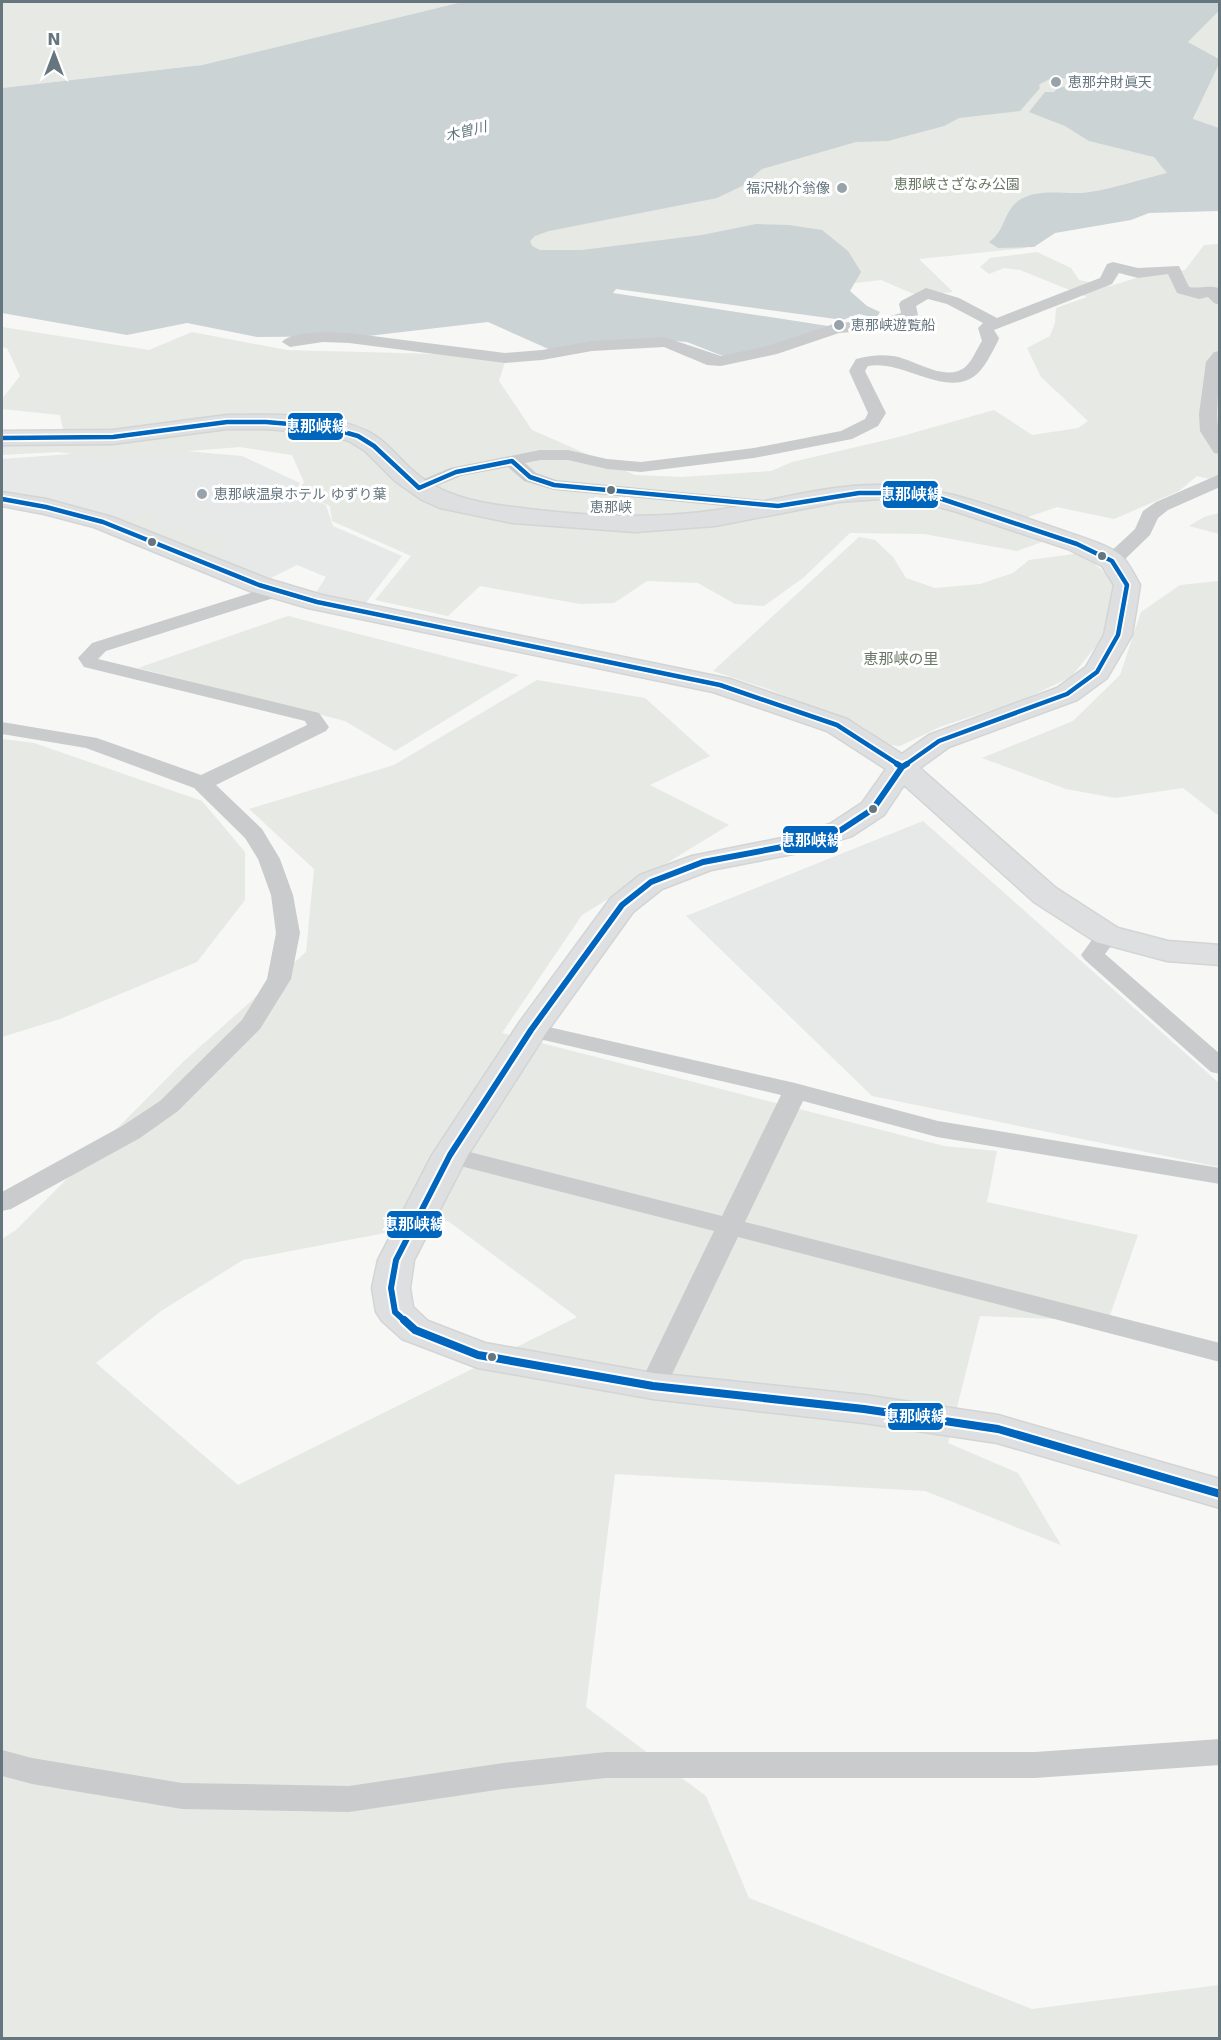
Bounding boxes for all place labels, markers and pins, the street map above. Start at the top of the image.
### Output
place label: 恵那弁財眞天 [1068,74,1152,90]
marker: 恵那弁財眞天 [1049,75,1063,89]
place label: 福沢桃介翁像 [746,180,830,196]
marker: 福沢桃介翁像 [835,181,849,195]
place label: 恵那峡遊覧船 [851,317,935,333]
marker: 恵那峡遊覧船 [832,318,846,332]
marker: 恵那峡 [605,484,617,496]
place label: 恵那峡温泉ホテル ゆずり葉 [214,486,386,502]
marker: 恵那峡温泉ホテル ゆずり葉 [195,487,209,501]
place label: 恵那峡 [590,499,632,515]
unlabelled marker [146,536,158,548]
unlabelled marker [1096,550,1108,562]
unlabelled marker [867,803,879,815]
unlabelled marker [486,1351,498,1363]

